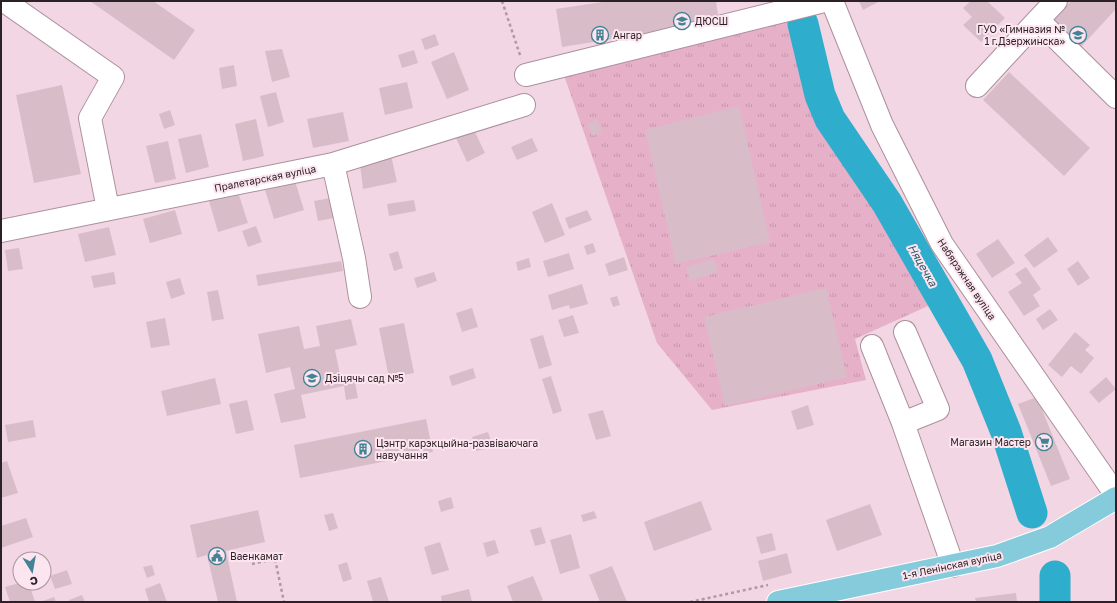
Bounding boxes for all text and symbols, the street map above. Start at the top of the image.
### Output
school or university icon: ДЮСШ [672,11,692,31]
place label: ДЮСШ [695,15,728,27]
place label: ГУО «Гимназия № 1 г.Дзержинска» [977,23,1065,47]
building icon: Ангар [590,25,610,45]
school or university icon: ГУО «Гимназия № 1 г.Дзержинска» [1068,25,1088,45]
place label: Ангар [613,29,642,41]
street label: Пралетарская вуліца [213,162,317,194]
street label: Набярэжная вуліца [935,236,999,322]
water label: Няцечка [906,242,941,289]
school or university icon: Дзіцячы сад №5 [302,368,322,388]
place label: Дзіцячы сад №5 [325,372,404,384]
supermarket icon: Магазин Мастер [1034,432,1054,452]
place label: Магазин Мастер [950,436,1031,448]
place label: Цэнтр карэкцыйна-развіваючага навучання [376,437,538,461]
building icon: Цэнтр карэкцыйна-развіваючага навучання [353,439,373,459]
public building icon: Ваенкамат [207,546,227,566]
street label: 1-я Ленінская вуліца [901,549,1003,581]
place label: Ваенкамат [230,550,283,562]
north arrow [12,551,52,591]
text: С [29,574,39,588]

